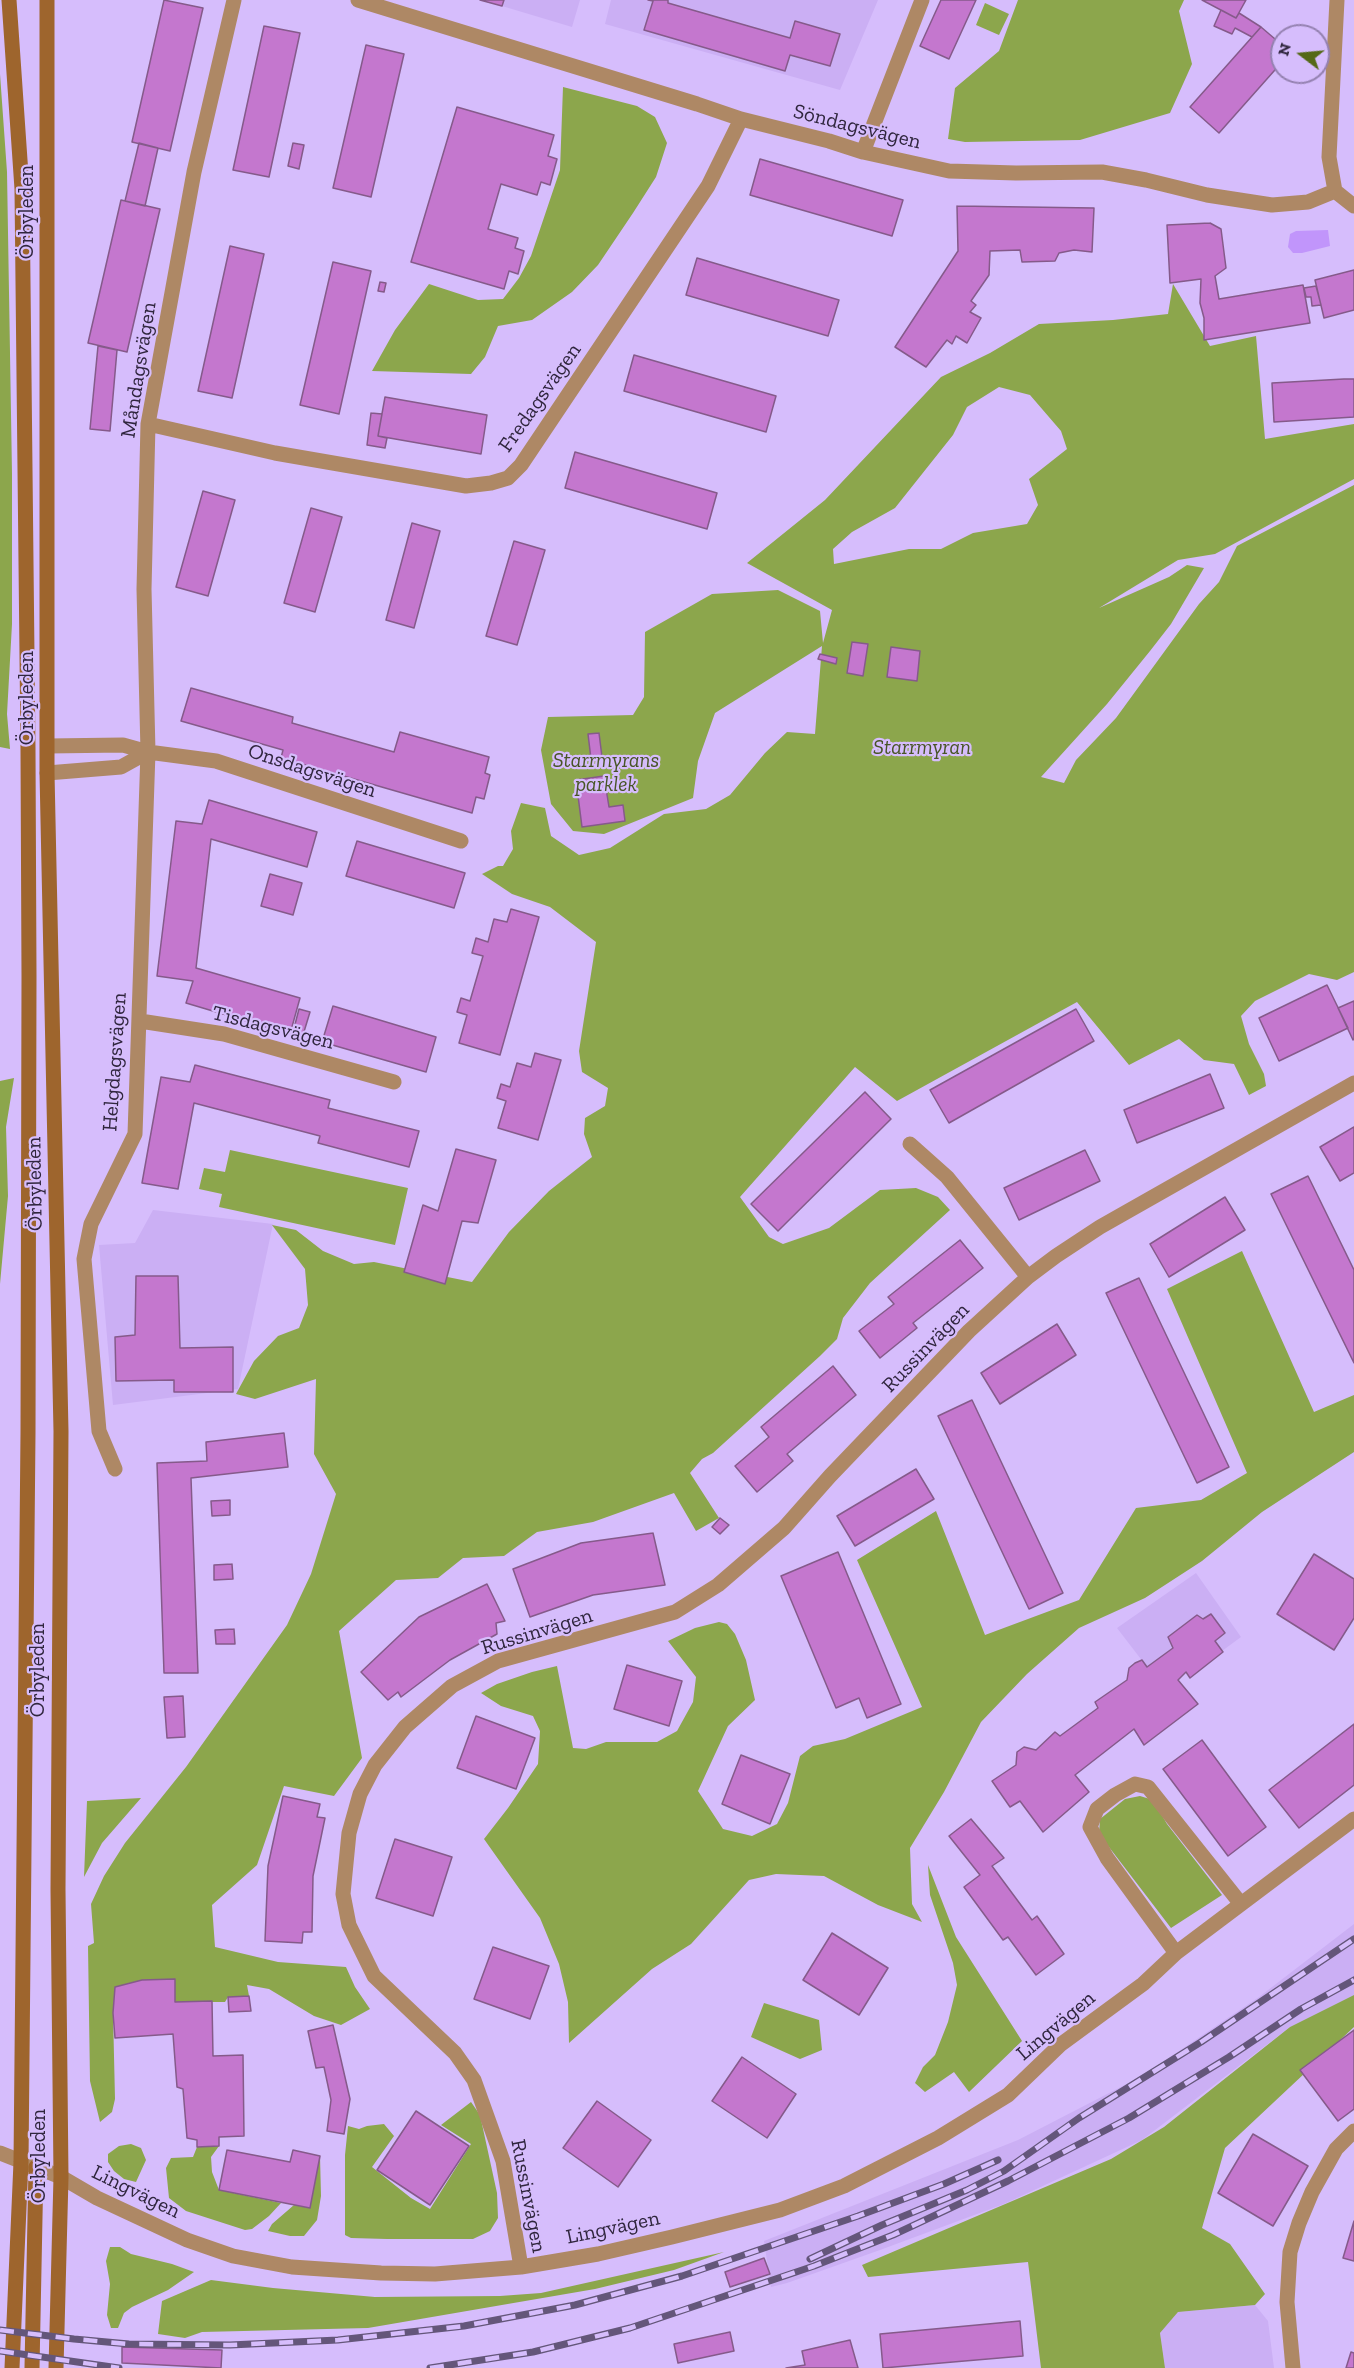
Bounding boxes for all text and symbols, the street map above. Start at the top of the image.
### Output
north arrow [1270,24,1330,84]
text: N [1273,41,1295,58]
street label: Söndagsvägen [791,99,923,155]
street label: Örbyleden [14,165,40,259]
street label: Måndagsvägen [116,300,162,440]
street label: Fredagsvägen [493,339,587,457]
street label: Örbyleden [14,651,40,745]
park label: Starrmyran [873,735,971,761]
street label: Onsdagsvägen [245,738,379,804]
park label: Starrmyrans parklek [553,748,659,798]
street label: Helgdagsvägen [98,992,132,1132]
street label: Tisdagsvägen [209,1001,337,1055]
street label: Örbyleden [22,1137,48,1231]
street label: Russinvägen [877,1298,975,1398]
street label: Russinvägen [478,1603,596,1661]
street label: Örbyleden [25,1623,51,1717]
street label: Lingvägen [1011,1986,1101,2066]
street label: Örbyleden [26,2109,52,2203]
street label: Russinvägen [505,2137,551,2255]
street label: Lingvägen [88,2160,184,2224]
street label: Lingvägen [564,2206,662,2250]

